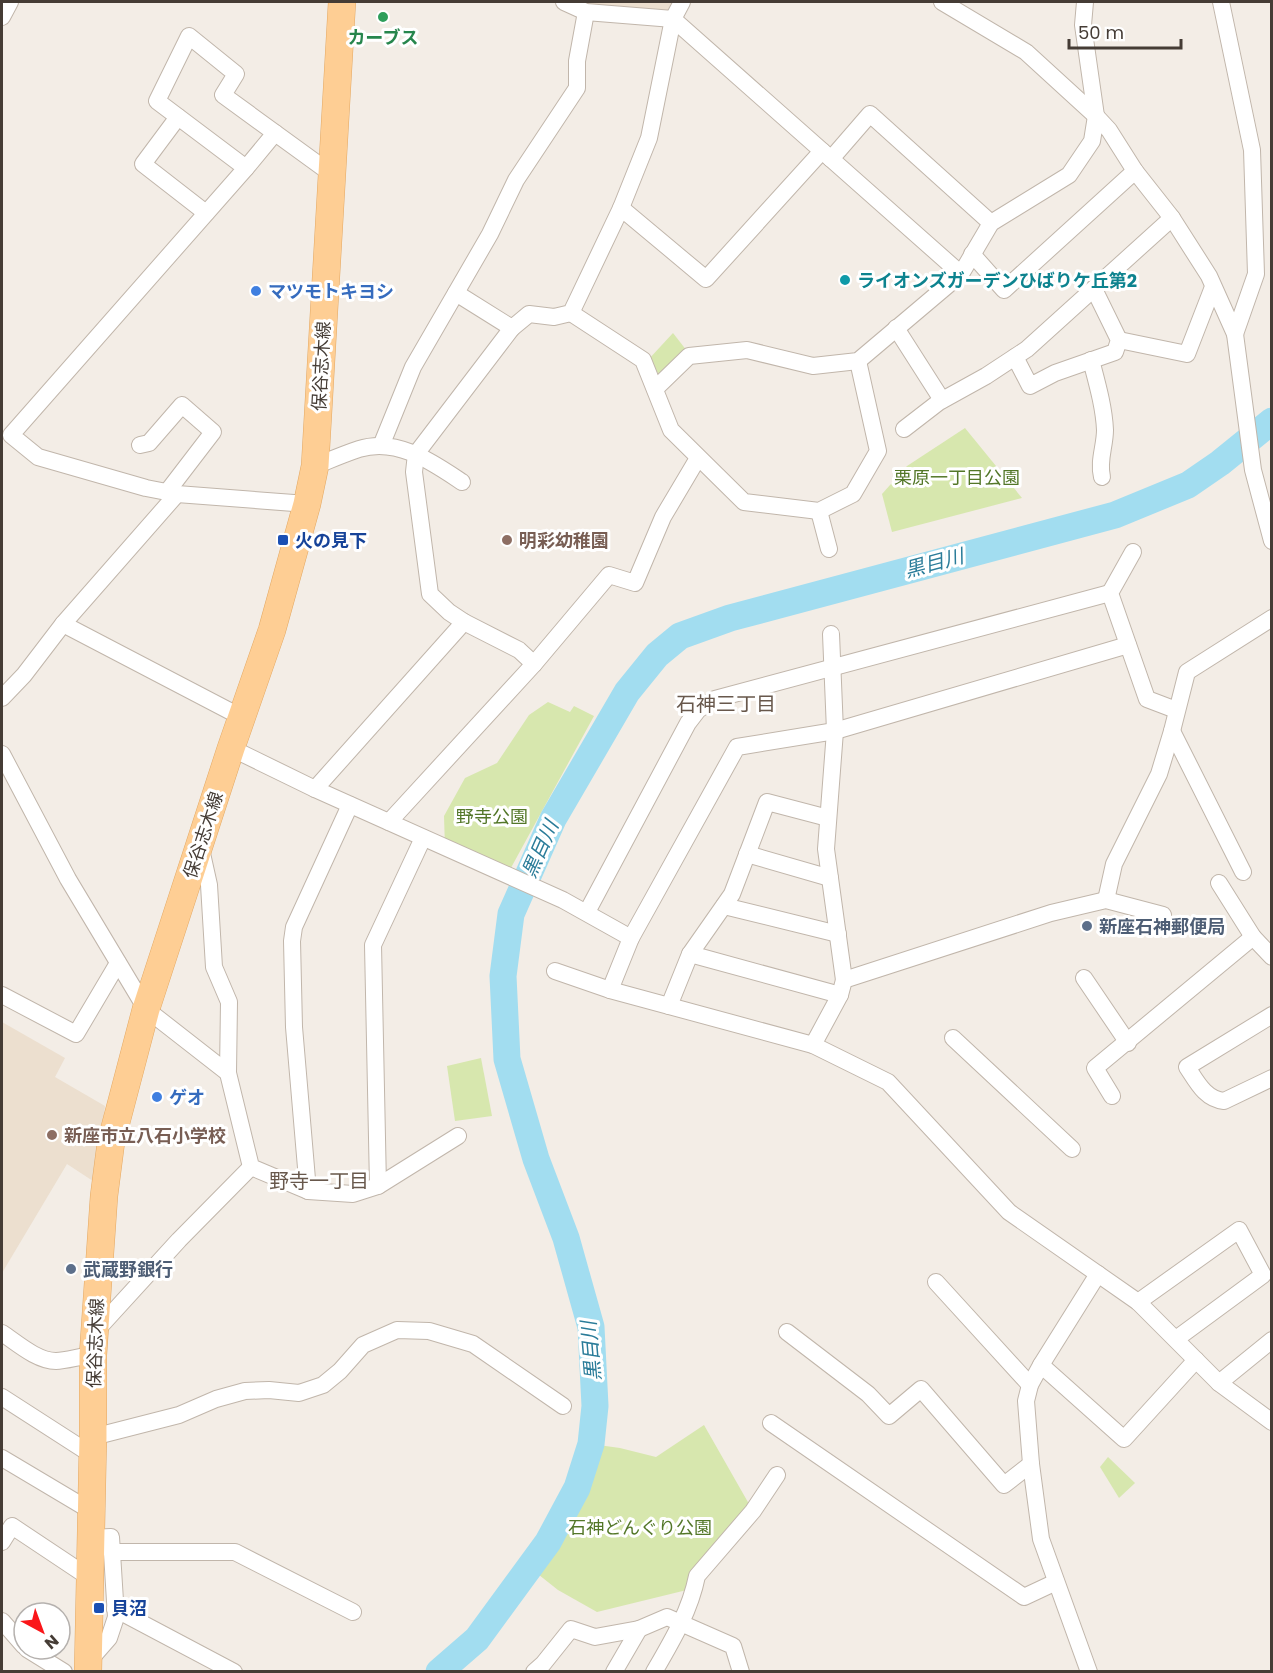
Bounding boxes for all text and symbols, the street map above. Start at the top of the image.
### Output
marker: カーブス [376,10,390,24]
scale bar [1069,12,1182,50]
text: 50 m [1078,20,1124,45]
place label: カーブス [348,25,418,50]
place label: ライオンズガーデンひばりケ丘第2 [857,268,1137,293]
marker: ライオンズガーデンひばりケ丘第2 [838,273,852,287]
place label: マツモトキヨシ [268,279,394,304]
marker: マツモトキヨシ [249,284,263,298]
street label: 保谷志木線 [306,320,336,412]
park label: 栗原一丁目公園 [894,465,1020,490]
place label: 火の見下 [295,528,367,553]
place label: 明彩幼稚園 [519,528,609,553]
marker: 火の見下 [276,533,290,547]
marker: 明彩幼稚園 [500,533,514,547]
water label: 黒目川 [901,541,969,584]
district label: 石神三丁目 [676,690,776,718]
street label: 保谷志木線 [177,788,229,882]
park label: 野寺公園 [456,804,528,829]
water label: 黒目川 [515,814,566,882]
place label: 新座石神郵便局 [1099,914,1225,939]
marker: 新座石神郵便局 [1080,919,1094,933]
place label: ゲオ [169,1085,205,1110]
marker: ゲオ [150,1090,164,1104]
place label: 新座市立八石小学校 [64,1123,226,1148]
marker: 新座市立八石小学校 [45,1128,59,1142]
district label: 野寺一丁目 [269,1167,369,1195]
place label: 武蔵野銀行 [83,1257,173,1282]
marker: 武蔵野銀行 [64,1262,78,1276]
street label: 保谷志木線 [81,1298,109,1388]
water label: 黒目川 [574,1318,608,1382]
park label: 石神どんぐり公園 [568,1515,712,1540]
place label: 貝沼 [111,1596,147,1621]
north arrow [12,1601,72,1661]
marker: 貝沼 [92,1601,106,1615]
text: N [39,1629,64,1655]

